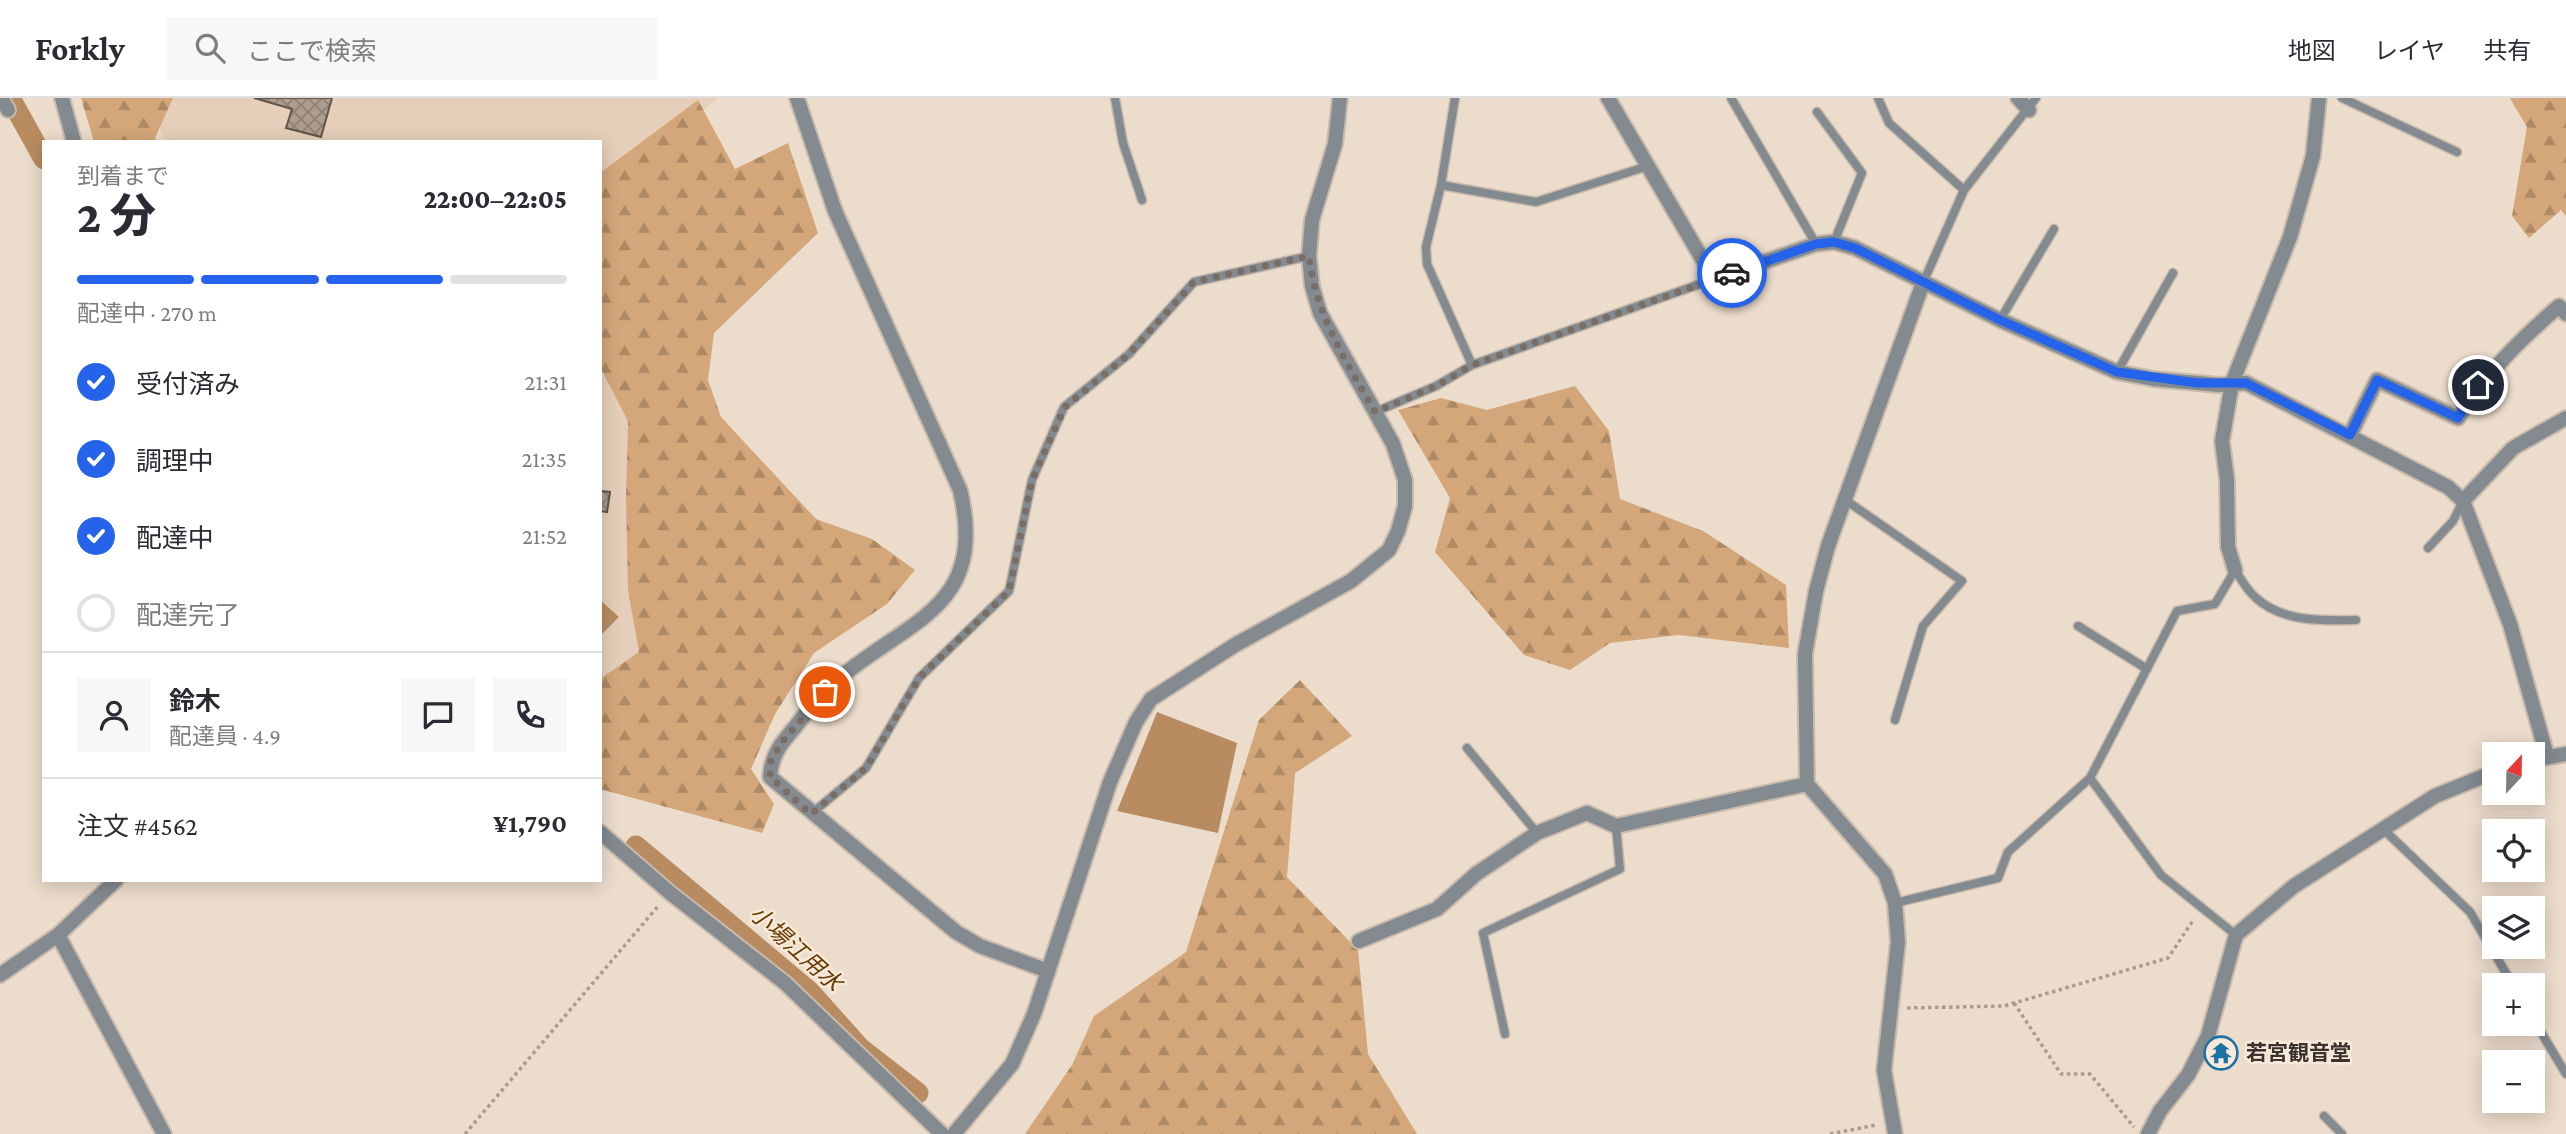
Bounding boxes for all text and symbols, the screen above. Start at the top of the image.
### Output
search box [167,17,657,80]
icon: search [191,29,229,67]
text: Forkly [35,30,125,67]
text: ここで検索 [247,37,377,66]
text: 地図 [2288,37,2336,64]
text: レイヤ [2374,37,2445,64]
text: 共有 [2483,37,2531,64]
text: 到着まで [77,163,169,189]
text: 22:00–22:05 [424,185,567,214]
text: 2 分 [77,191,156,242]
courier [1697,238,1767,308]
icon: car [1713,254,1751,292]
text: 配達中 · 270 m [77,300,217,326]
pin [2448,355,2508,415]
icon: check [77,363,115,401]
icon: home [2459,366,2497,404]
text: 21:31 [525,369,567,395]
text: 受付済み [136,370,240,399]
icon: check [77,440,115,478]
text: 21:35 [521,446,567,472]
text: 調理中 [136,447,214,476]
icon: check [77,517,115,555]
text: 21:52 [522,523,567,549]
text: 配達中 [136,524,214,553]
text: 配達完了 [136,601,240,630]
pin [795,662,855,722]
icon: bag [806,673,844,711]
button: person [77,678,151,752]
button: chat [401,678,475,752]
button: phone [493,678,567,752]
text: 鈴木 [169,687,221,716]
text: 配達員 · 4.9 [169,723,281,749]
north arrow [2482,742,2544,805]
map controls [2482,742,2545,1113]
text: ¥1,790 [493,809,567,838]
text: 注文 #4562 [77,812,198,841]
button: locate [2482,819,2545,882]
button: layers [2482,896,2545,959]
water label: 小場江用水 [745,900,850,998]
button: + [2482,973,2545,1036]
temple icon: 若宮観音堂 [2202,1034,2240,1072]
place label: 若宮観音堂 [2246,1041,2351,1065]
button: − [2482,1050,2545,1113]

